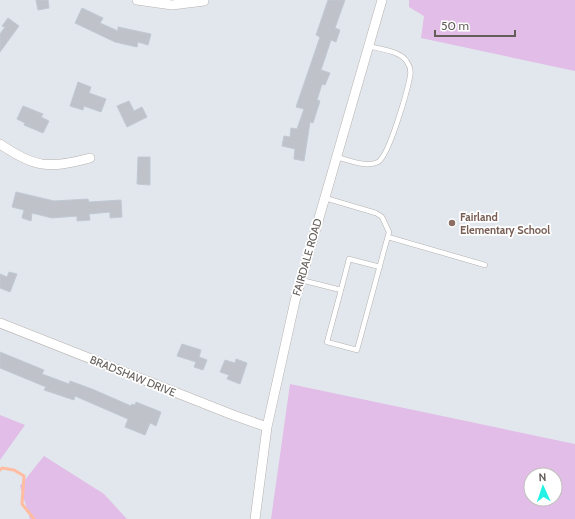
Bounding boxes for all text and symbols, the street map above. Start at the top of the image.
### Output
scale bar [435,12,515,38]
text: 50 m [441,18,469,33]
place label: Fairland Elementary School [460,210,550,237]
street label: FAIRDALE ROAD [289,217,325,297]
marker: Fairland Elementary School [447,218,457,228]
street label: BRADSHAW DRIVE [88,352,178,400]
north arrow [523,467,563,507]
text: N [538,470,547,484]

